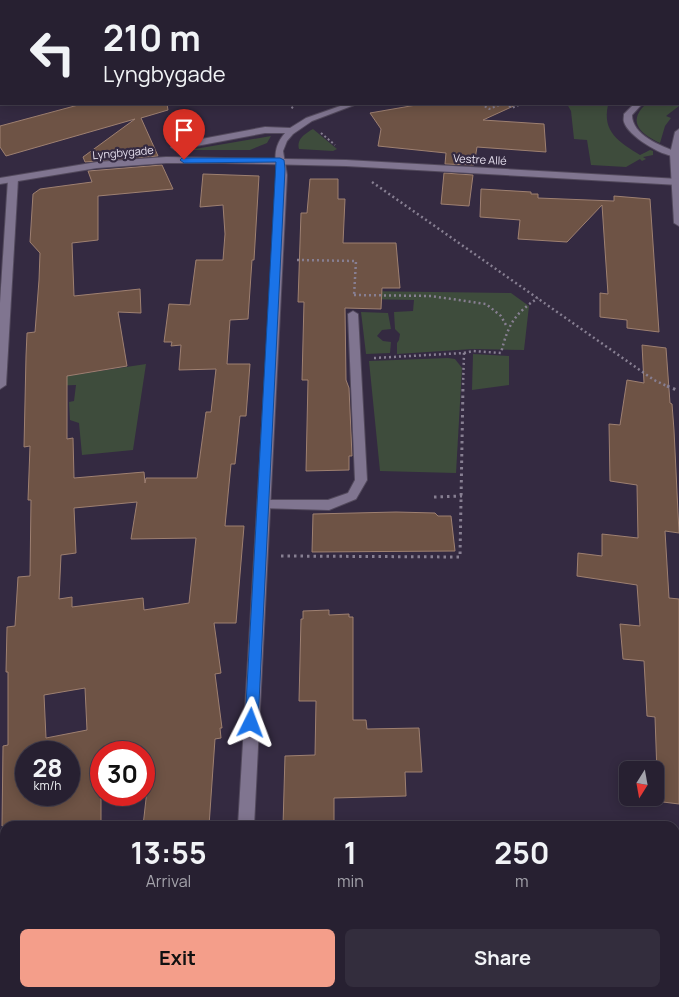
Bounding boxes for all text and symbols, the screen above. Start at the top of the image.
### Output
text: 210 m [103,14,201,62]
icon: left [20,20,85,85]
text: Lyngbygade [103,59,226,89]
pin [163,109,205,160]
icon: arrive [170,116,198,144]
street label: Lyngbygade [92,142,155,162]
street label: Vestre Allé [453,150,508,168]
position arrow [224,696,276,748]
speed limit sign: 30 [90,741,155,806]
text: 28 [32,750,63,785]
north arrow [619,761,664,806]
map controls [619,761,664,806]
text: km/h [34,777,61,794]
text: 13:55 [130,832,207,873]
text: 1 [344,832,357,873]
text: 250 [494,832,549,873]
text: Arrival [146,870,191,892]
text: min [337,870,364,892]
text: m [515,870,529,892]
button: Exit [20,929,335,987]
button: Share [345,929,660,987]

